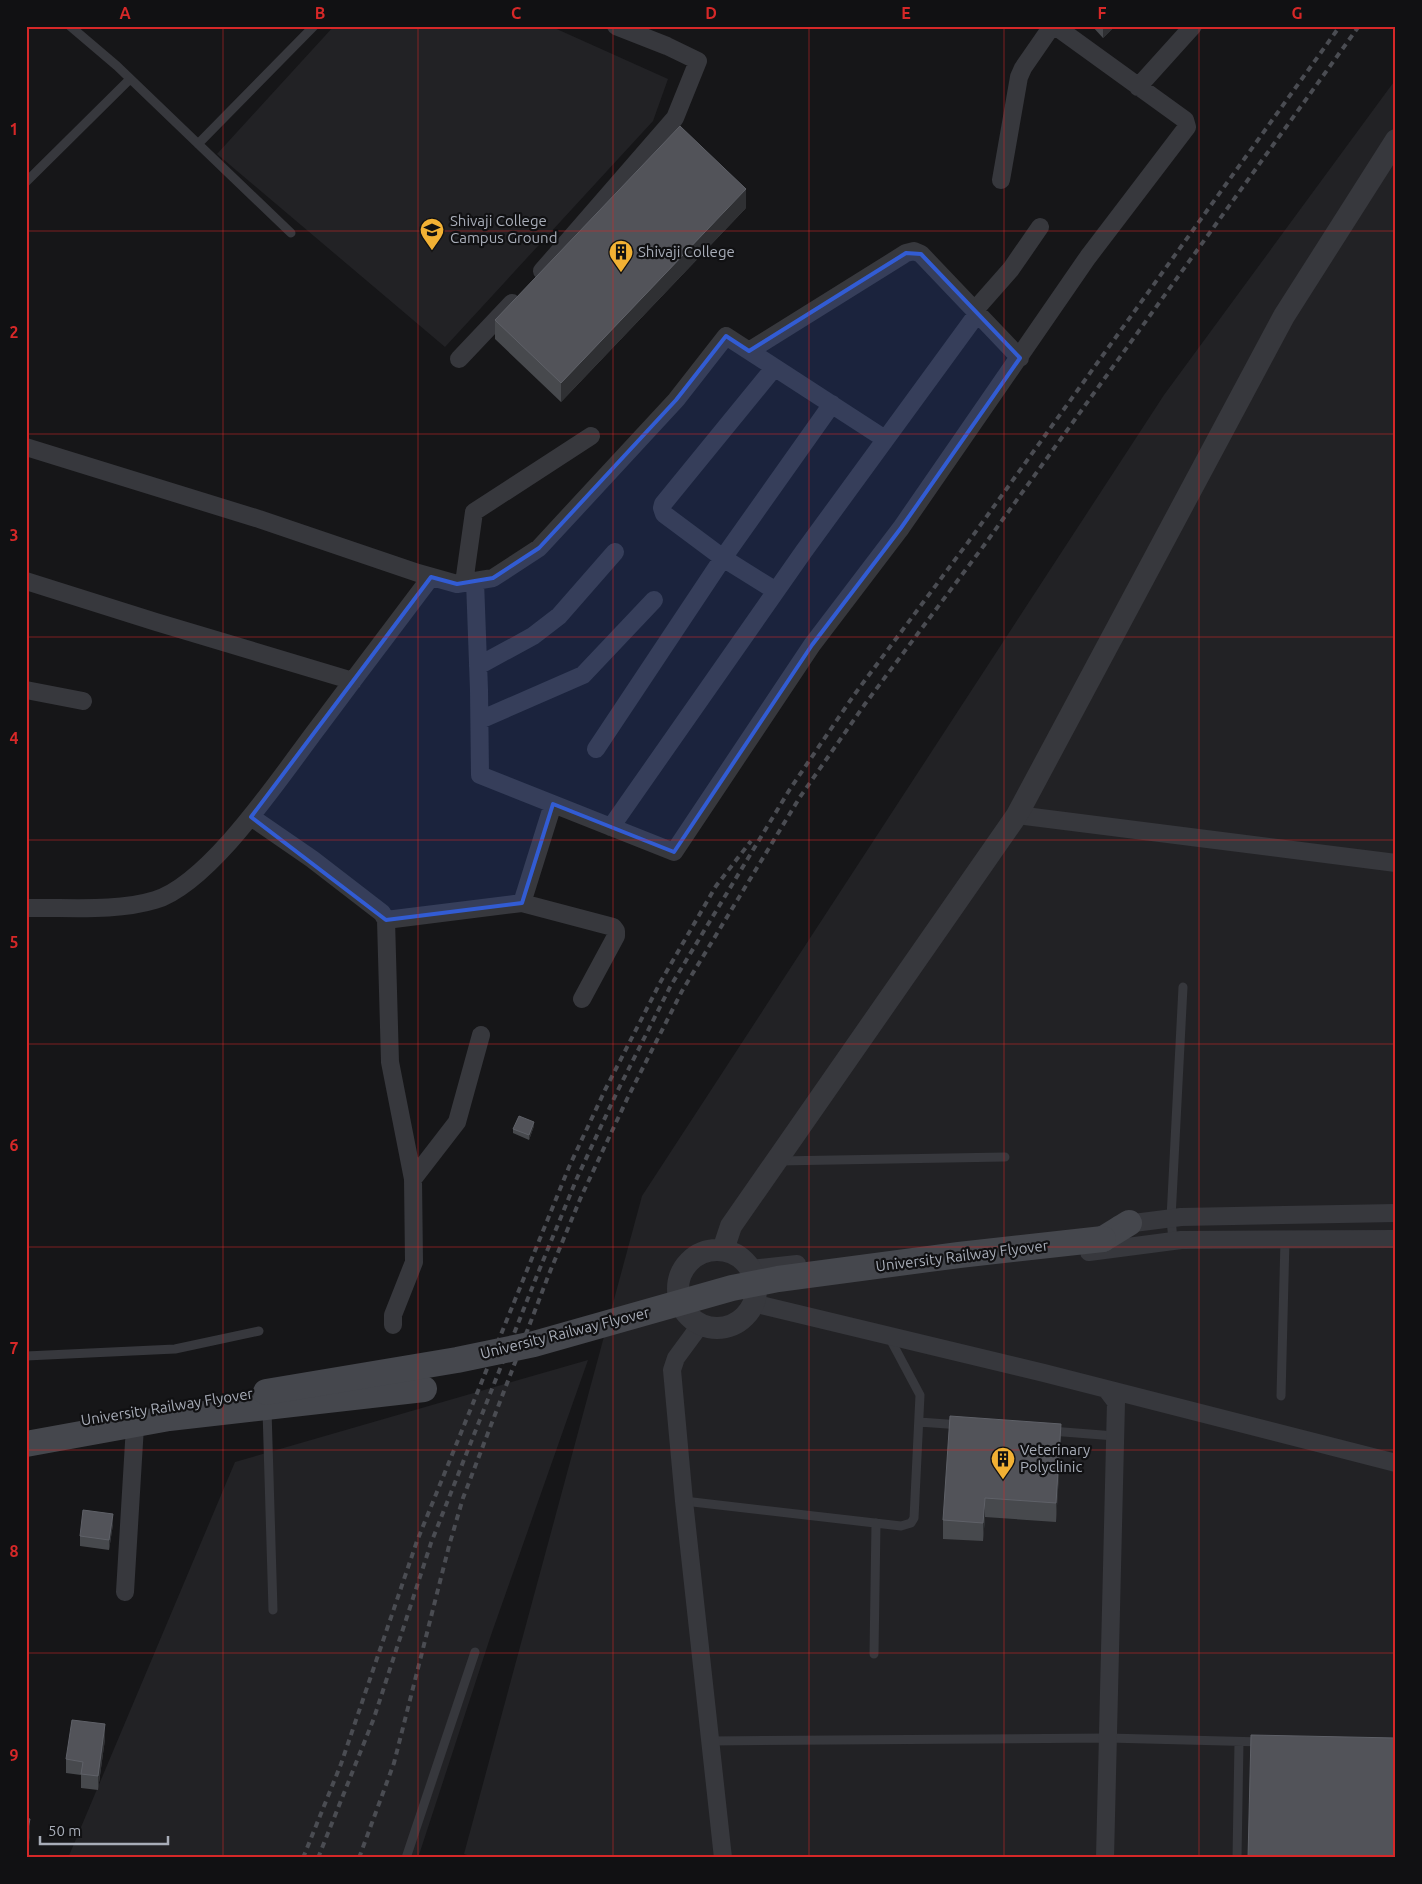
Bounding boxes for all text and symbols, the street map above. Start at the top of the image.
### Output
text: A [119,4,131,22]
text: B [315,4,325,22]
text: C [511,4,521,22]
text: D [705,4,717,22]
text: E [901,4,911,22]
text: F [1098,4,1107,22]
text: G [1291,4,1303,22]
text: 1 [9,120,19,138]
place label: Shivaji College Campus Ground [450,212,557,246]
school or university icon: Shivaji College Campus Ground [419,217,445,251]
building icon: Shivaji College [608,239,634,273]
place label: Shivaji College [638,243,735,260]
text: 2 [9,323,19,341]
text: 3 [9,526,19,544]
text: 4 [9,729,19,747]
text: 5 [9,933,19,951]
text: 6 [9,1136,19,1154]
street label: University Railway Flyover [875,1236,1050,1275]
street label: University Railway Flyover [478,1303,652,1362]
text: 7 [9,1339,19,1357]
street label: University Railway Flyover [80,1384,254,1429]
place label: Veterinary Polyclinic [1020,1441,1090,1475]
building icon: Veterinary Polyclinic [990,1446,1016,1480]
text: 8 [9,1542,19,1560]
text: 9 [9,1746,19,1764]
scale bar [40,1814,168,1846]
text: 50 m [48,1822,81,1839]

